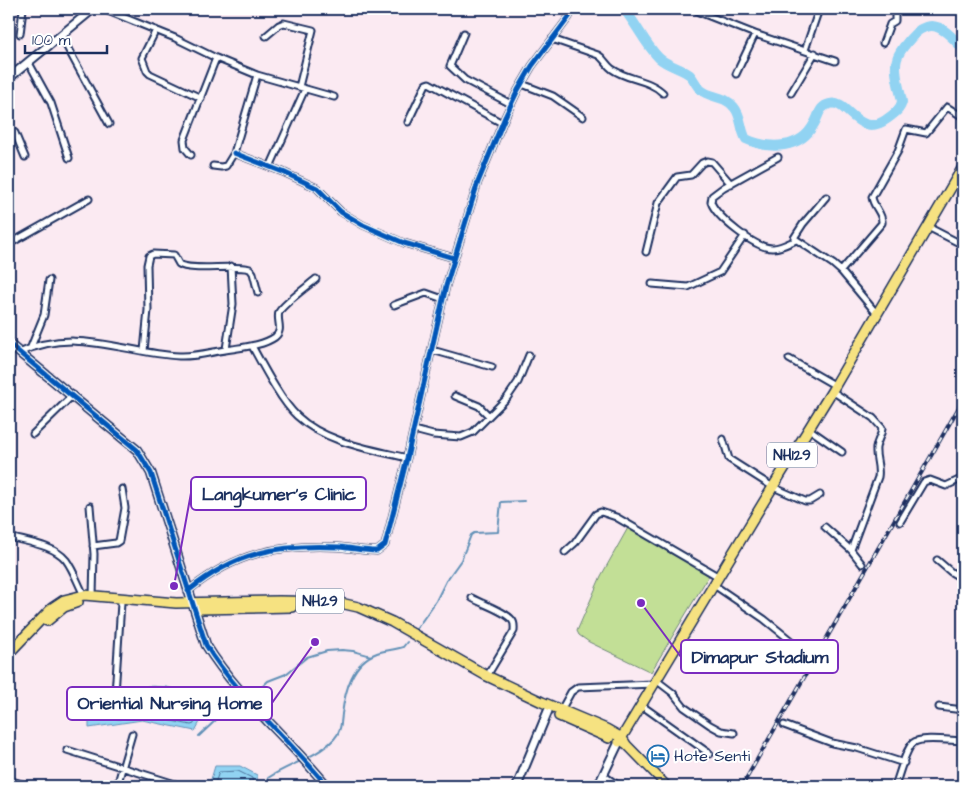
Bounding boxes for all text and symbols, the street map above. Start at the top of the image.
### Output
scale bar [25,22,108,54]
text: 100 m [32,30,71,51]
road number: NH129 [767,442,817,468]
callout: Langkumer's Clinic [191,477,366,510]
text: Langkumer's Clinic [202,482,357,508]
road number: NH29 [296,588,344,614]
callout: Dimapur Stadium [681,640,838,673]
text: Dimapur Stadium [692,645,829,670]
callout: Oriential Nursing Home [67,687,272,720]
text: Oriential Nursing Home [77,691,263,717]
hotel icon: Hote Senti [646,744,670,768]
place label: Hote Senti [674,745,751,767]

